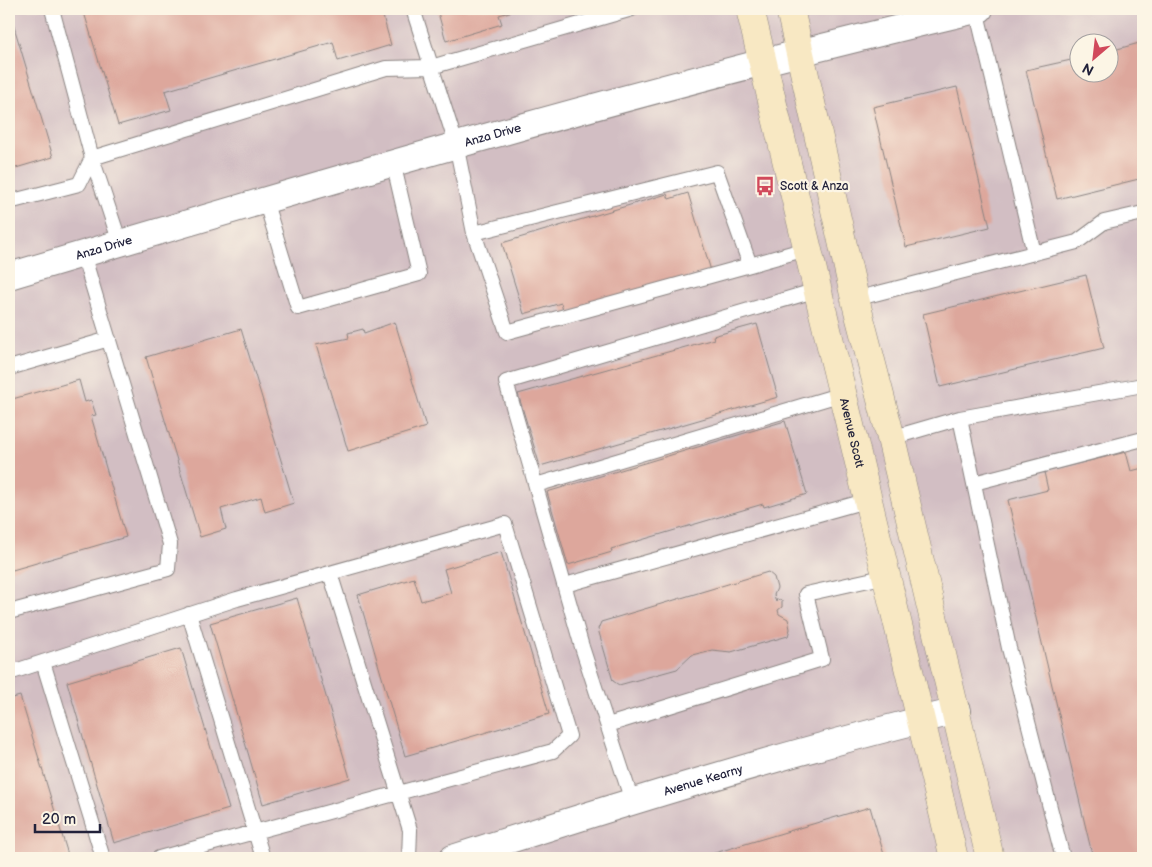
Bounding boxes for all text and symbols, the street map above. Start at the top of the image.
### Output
north arrow [1070,32,1120,82]
text: N [1079,59,1097,79]
street label: Anza Drive [463,120,523,150]
bus stop icon: Scott & Anza [754,175,776,197]
place label: Scott & Anza [780,179,849,194]
street label: Anza Drive [74,232,134,263]
street label: Avenue Scott [836,397,868,470]
street label: Avenue Kearny [662,761,745,799]
scale bar [35,802,100,834]
text: 20 m [42,810,76,829]

